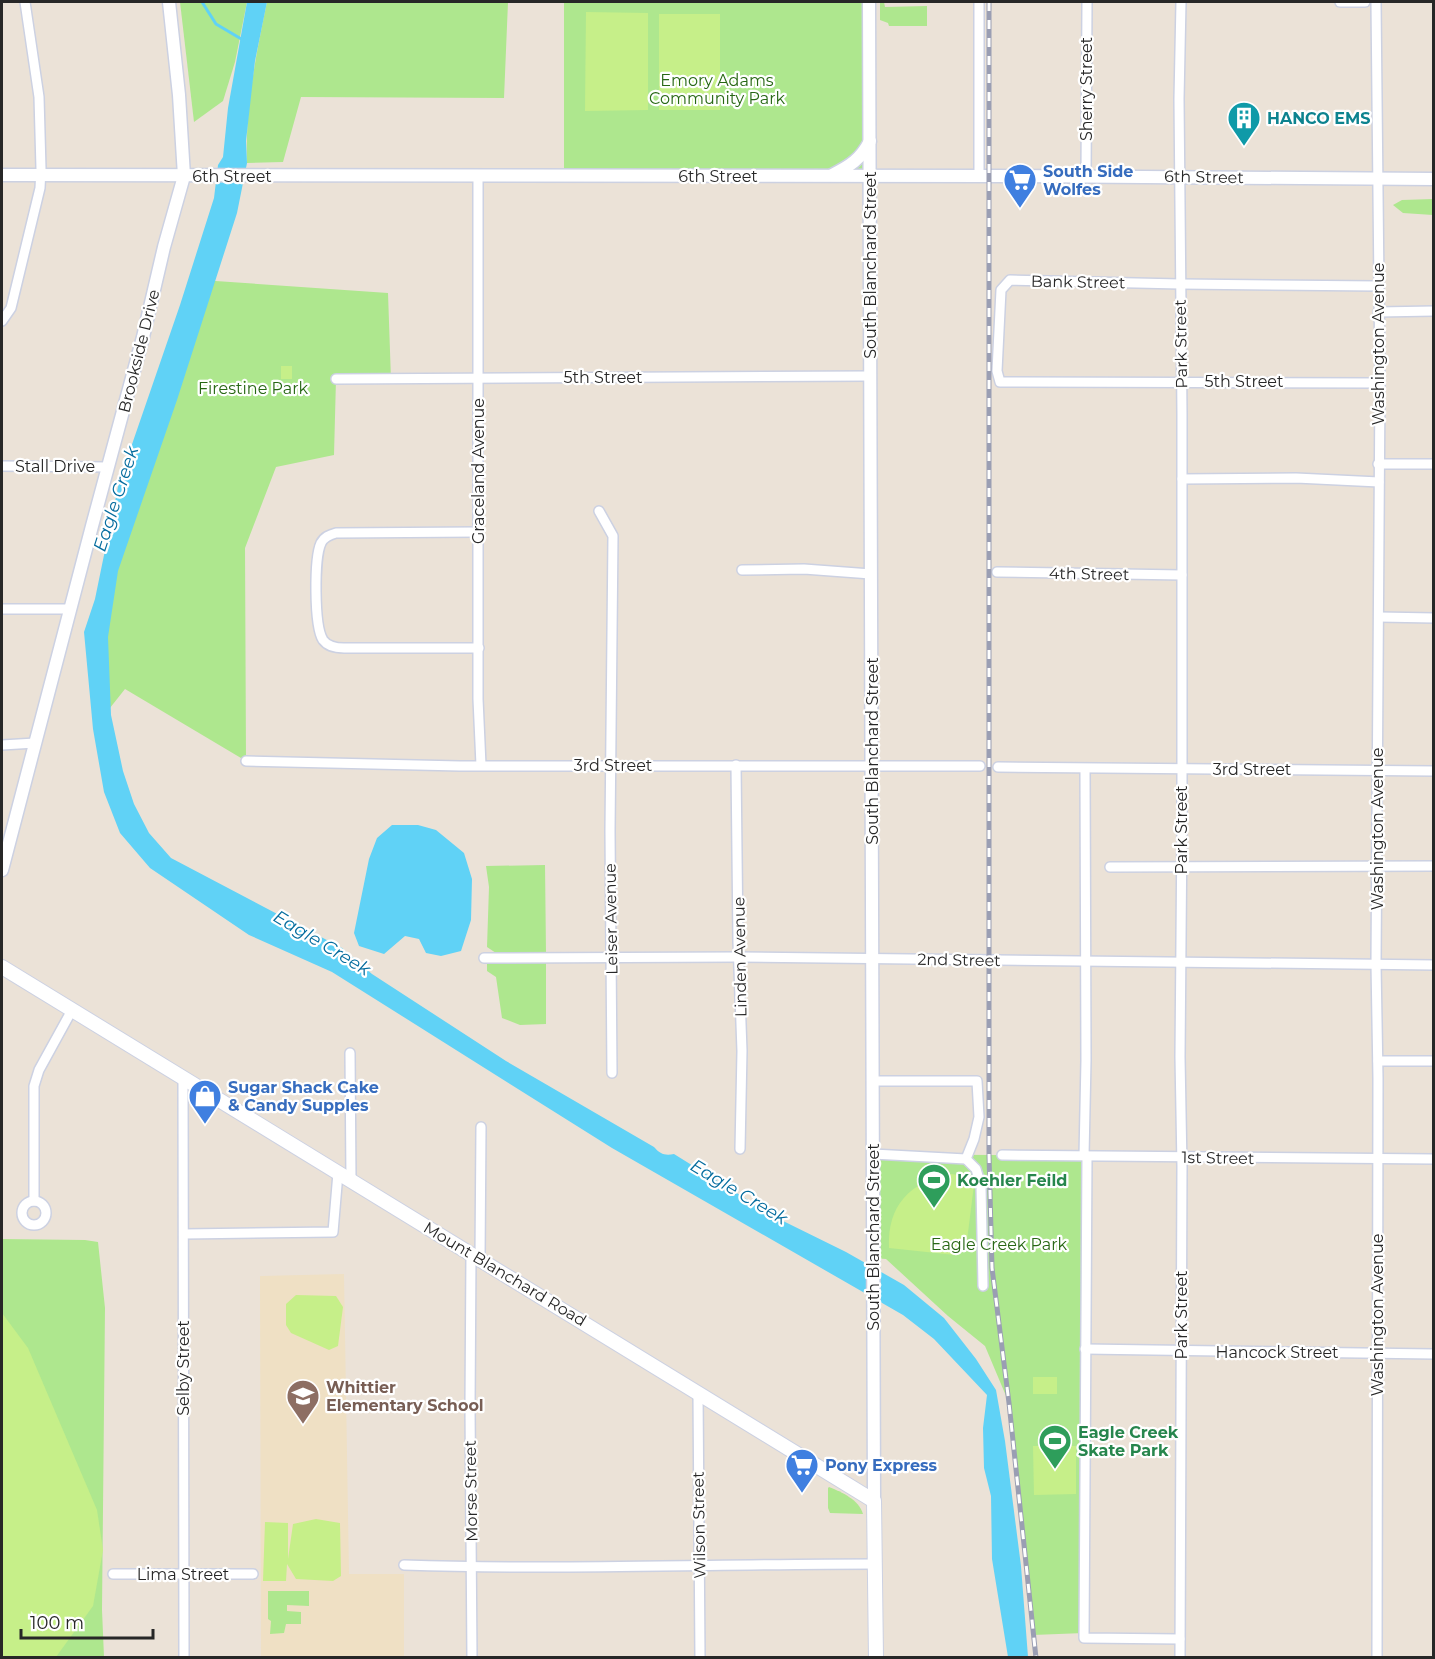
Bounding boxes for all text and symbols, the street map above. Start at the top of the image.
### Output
street label: Sherry Street [1077,36,1096,141]
park label: Emory Adams Community Park [649,71,785,108]
building icon: HANCO EMS [1226,100,1262,147]
place label: HANCO EMS [1267,109,1370,128]
supermarket icon: South Side Wolfes [1002,162,1038,209]
place label: South Side Wolfes [1043,162,1133,199]
street label: 6th Street [192,167,272,186]
street label: 6th Street [678,167,758,186]
street label: 6th Street [1164,167,1244,187]
street label: South Blanchard Street [861,171,880,359]
street label: Washington Avenue [1369,263,1388,425]
street label: Bank Street [1031,272,1126,292]
street label: Brookside Drive [114,287,164,415]
street label: Park Street [1171,299,1191,389]
street label: 5th Street [564,368,643,387]
street label: 5th Street [1205,372,1284,391]
park label: Firestine Park [198,379,308,398]
street label: Graceland Avenue [469,398,488,544]
water label: Eagle Creek [89,442,144,554]
street label: Stall Drive [15,457,95,476]
street label: 4th Street [1049,564,1130,584]
street label: South Blanchard Street [863,657,882,845]
street label: Washington Avenue [1368,748,1387,910]
street label: 3rd Street [574,756,653,775]
street label: 3rd Street [1213,760,1292,779]
street label: Park Street [1172,785,1191,875]
street label: Leiser Avenue [601,863,621,975]
street label: Linden Avenue [729,897,751,1017]
water label: Eagle Creek [270,905,376,981]
street label: 2nd Street [917,950,1001,970]
shop icon: Sugar Shack Cake & Candy Supples [187,1078,223,1125]
place label: Sugar Shack Cake & Candy Supples [228,1078,379,1115]
street label: South Blanchard Street [864,1143,883,1331]
street label: 1st Street [1182,1148,1255,1168]
water label: Eagle Creek [687,1154,793,1230]
sports icon: Koehler Feild [916,1162,952,1209]
place label: Koehler Feild [957,1171,1067,1190]
street label: Mount Blanchard Road [420,1218,590,1330]
street label: Washington Avenue [1368,1234,1387,1396]
park label: Eagle Creek Park [931,1235,1068,1254]
street label: Park Street [1172,1270,1191,1360]
street label: Selby Street [174,1320,193,1416]
street label: Hancock Street [1215,1343,1339,1362]
school or university icon: Whittier Elementary School [285,1378,321,1425]
place label: Whittier Elementary School [326,1378,484,1415]
sports icon: Eagle Creek Skate Park [1037,1423,1073,1470]
place label: Eagle Creek Skate Park [1078,1423,1179,1460]
street label: Morse Street [461,1439,481,1542]
supermarket icon: Pony Express [784,1447,820,1494]
place label: Pony Express [825,1456,938,1475]
street label: Wilson Street [689,1471,709,1579]
street label: Lima Street [137,1565,230,1584]
scale bar [21,1602,153,1640]
text: 100 m [30,1612,84,1634]

